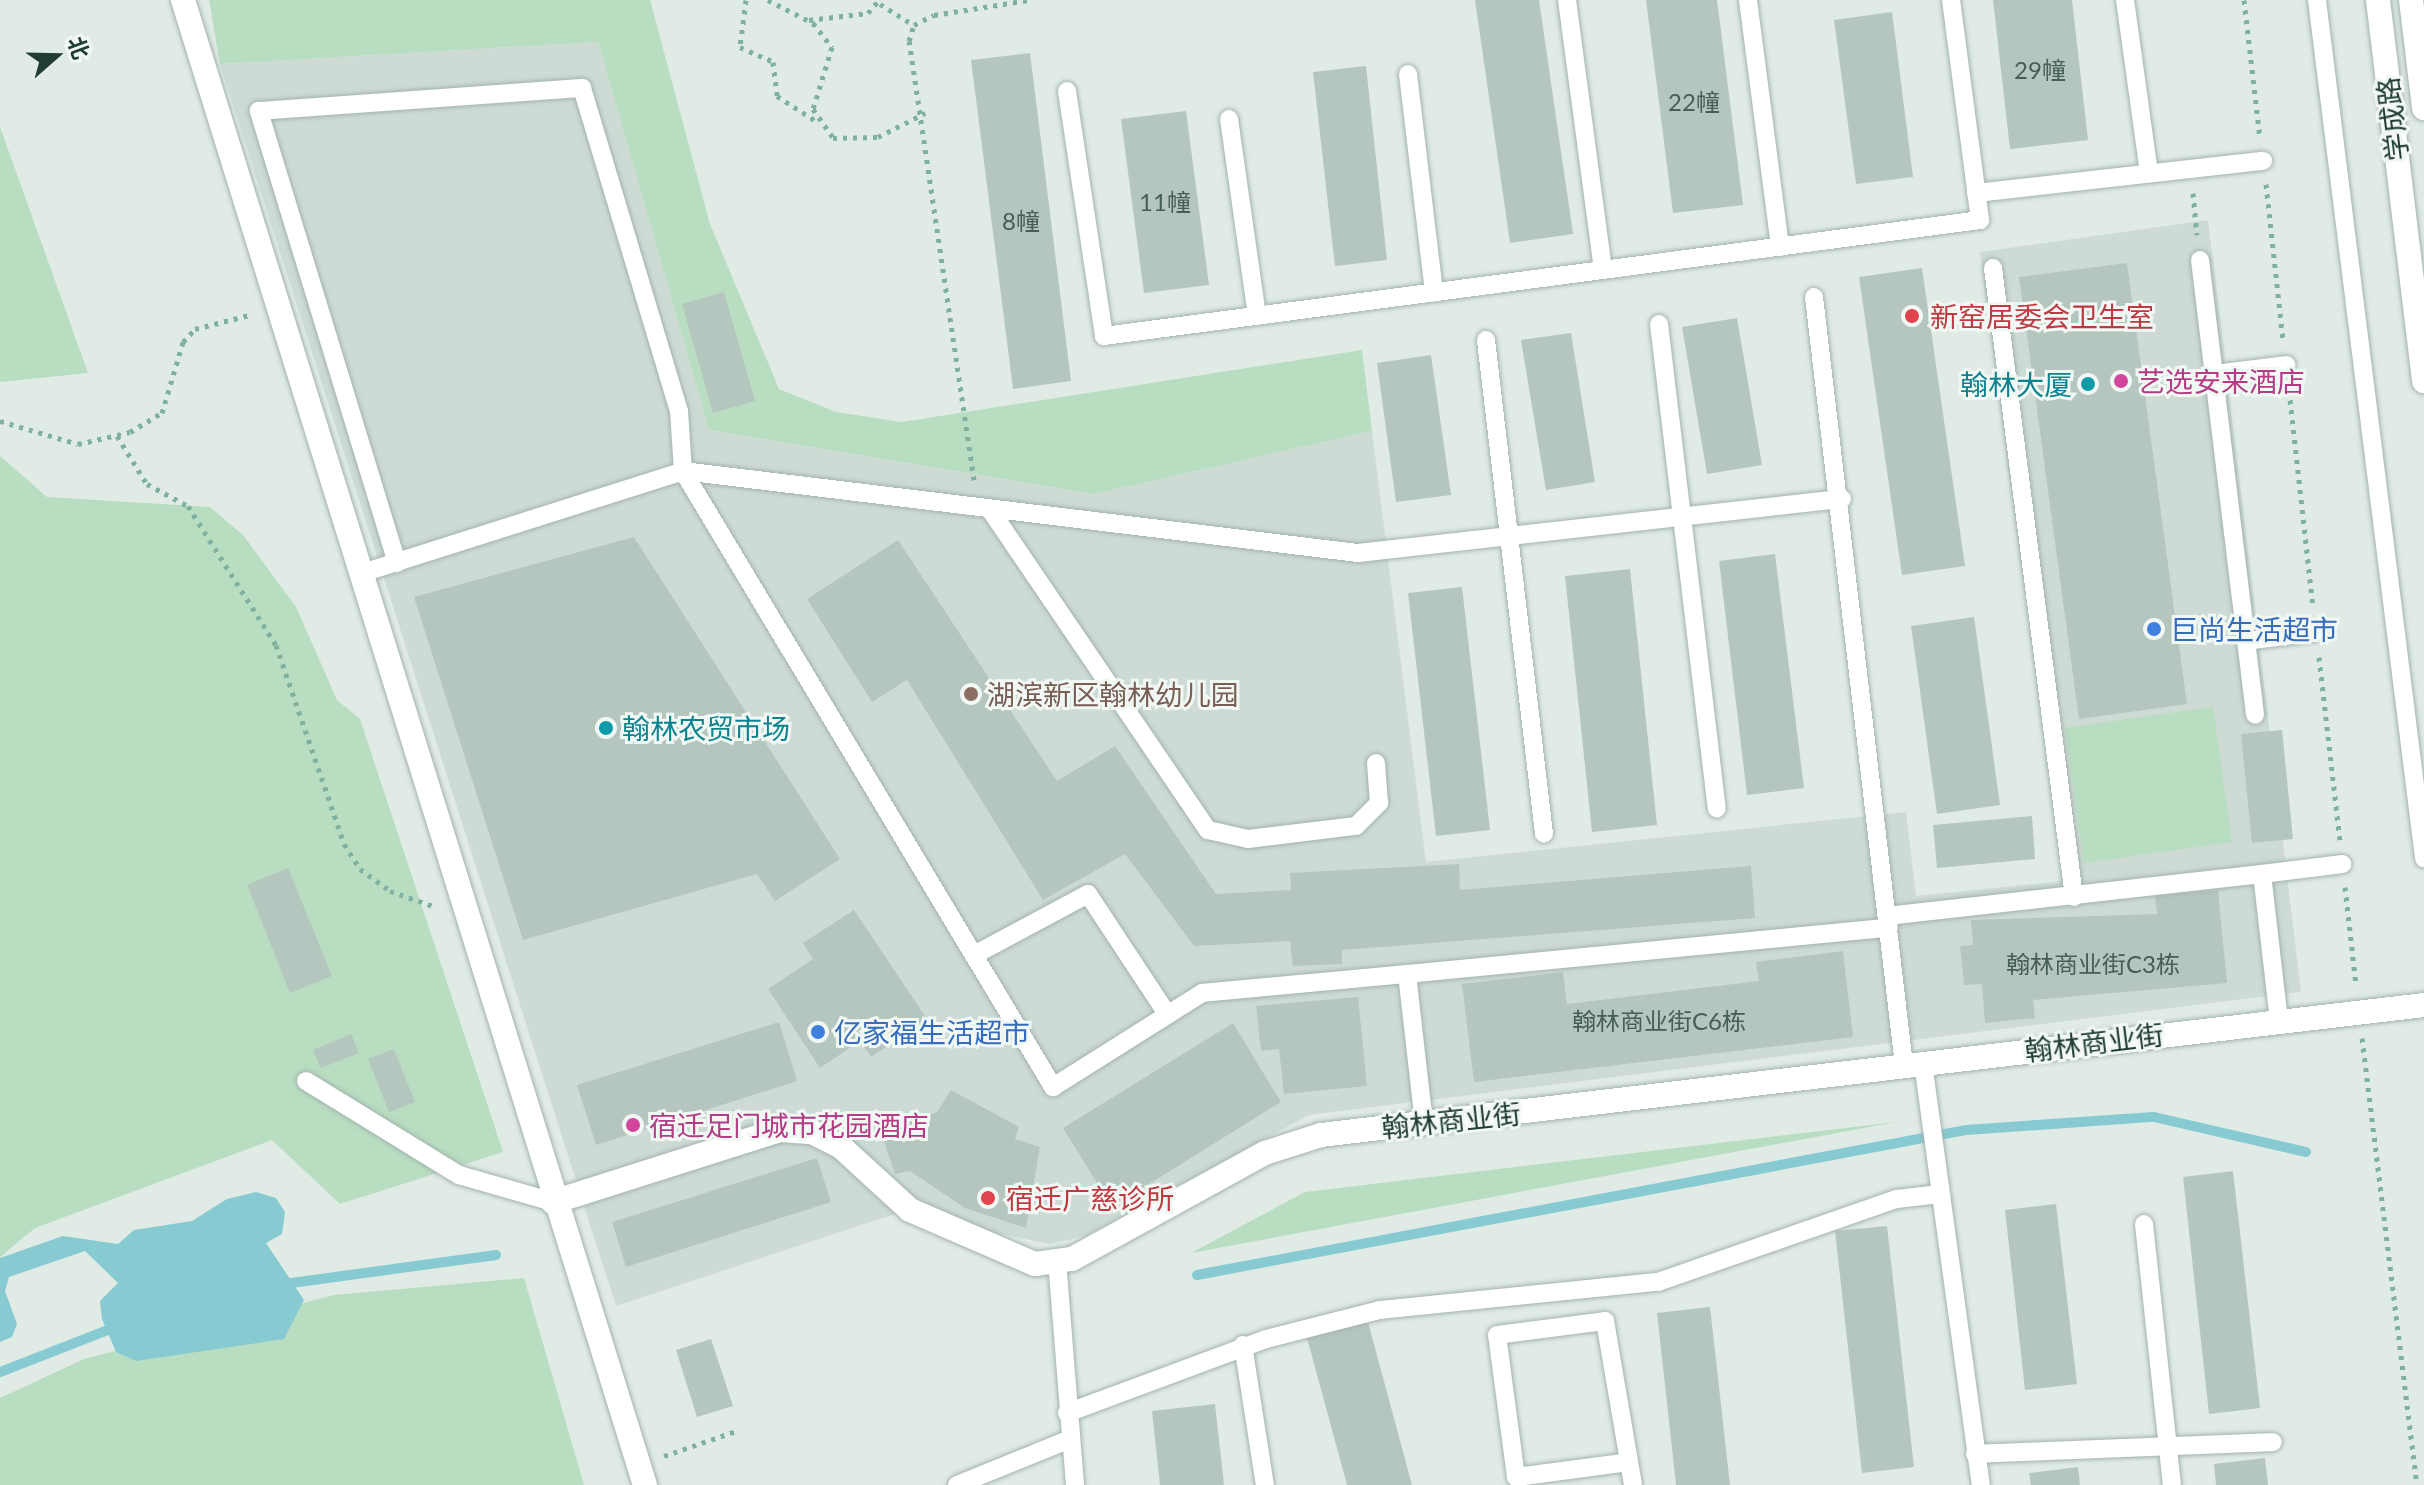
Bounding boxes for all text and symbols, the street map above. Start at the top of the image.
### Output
north arrow [16,16,96,96]
text: 北 [63,33,95,63]
house number: 29幢 [2014,56,2066,84]
street label: 学成路 [2370,75,2414,163]
house number: 22幢 [1668,88,1720,116]
house number: 11幢 [1139,188,1191,216]
house number: 8幢 [1002,207,1040,235]
place label: 新窑居委会卫生室 [1930,299,2154,333]
marker: 新窑居委会卫生室 [1901,305,1923,327]
place label: 艺选安来酒店 [2137,364,2305,398]
place label: 翰林大厦 [1960,367,2072,401]
marker: 艺选安来酒店 [2112,372,2130,390]
marker: 翰林大厦 [2079,375,2097,393]
place label: 巨尚生活超市 [2170,612,2338,646]
marker: 巨尚生活超市 [2145,620,2163,638]
place label: 湖滨新区翰林幼儿园 [987,677,1239,711]
marker: 湖滨新区翰林幼儿园 [962,685,980,703]
place label: 翰林农贸市场 [622,711,790,745]
marker: 翰林农贸市场 [597,719,615,737]
house number: 翰林商业街C3栋 [2006,950,2180,978]
house number: 翰林商业街C6栋 [1572,1007,1746,1035]
place label: 亿家福生活超市 [834,1015,1030,1049]
street label: 翰林商业街 [2022,1017,2166,1067]
marker: 亿家福生活超市 [809,1023,827,1041]
street label: 翰林商业街 [1380,1096,1522,1144]
place label: 宿迁足门城市花园酒店 [649,1108,929,1142]
marker: 宿迁足门城市花园酒店 [624,1116,642,1134]
place label: 宿迁广慈诊所 [1006,1181,1174,1215]
marker: 宿迁广慈诊所 [977,1187,999,1209]

